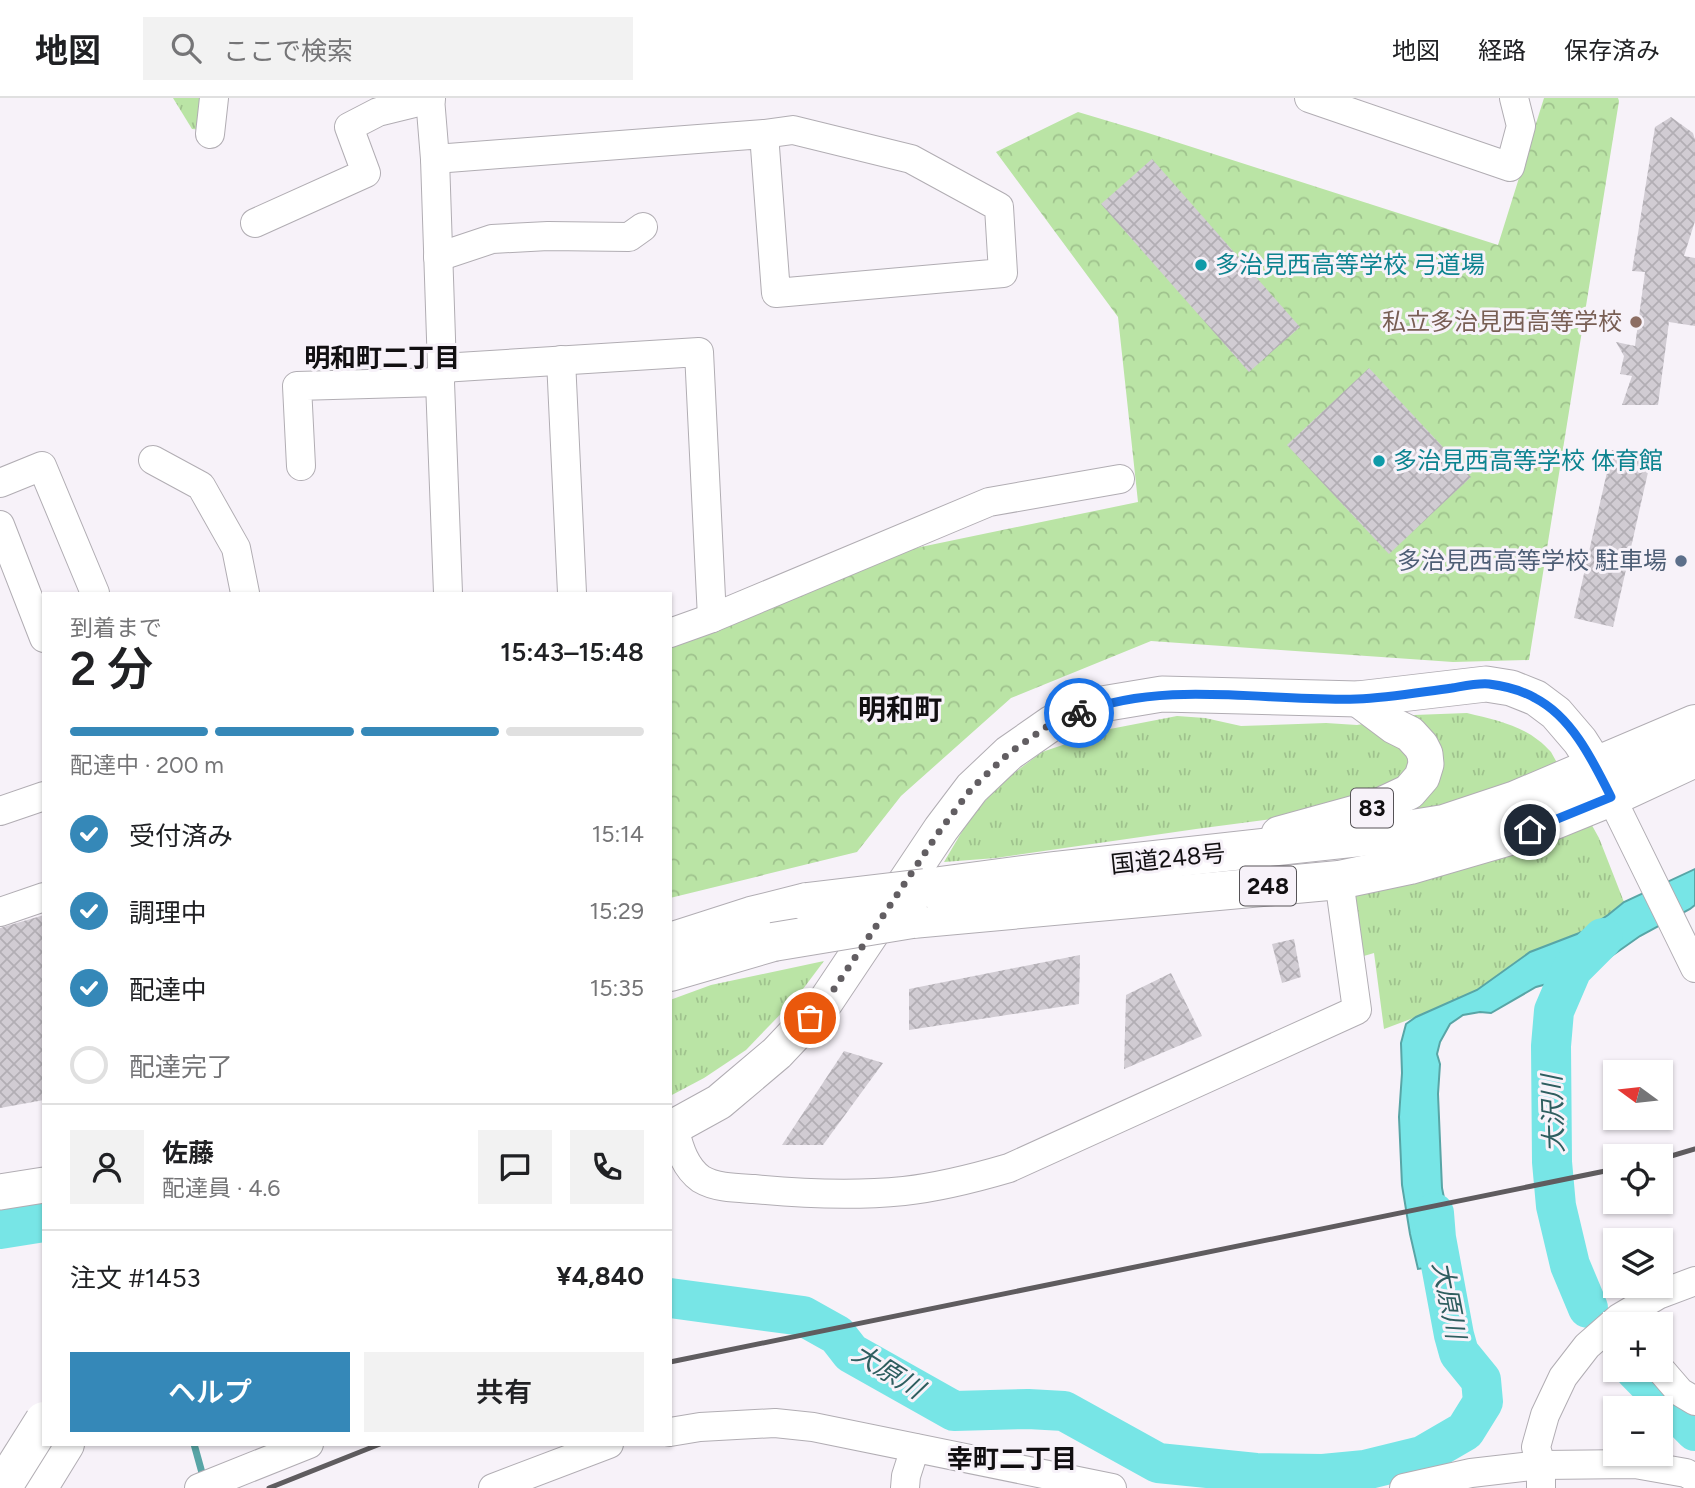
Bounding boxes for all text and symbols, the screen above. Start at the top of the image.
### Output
search box [143,17,633,80]
icon: search [167,29,205,67]
text: 地図 [35,31,101,70]
text: ここで検索 [223,35,353,67]
text: 地図 [1392,36,1440,65]
text: 経路 [1478,36,1526,65]
text: 保存済み [1564,36,1660,65]
place label: 多治見西高等学校 弓道場 [1215,250,1485,279]
marker: 多治見西高等学校 弓道場 [1193,257,1209,273]
place label: 私立多治見西高等学校 [1382,307,1622,336]
marker: 私立多治見西高等学校 [1628,314,1644,330]
district label: 明和町二丁目 [304,342,460,374]
place label: 多治見西高等学校 体育館 [1393,446,1663,475]
marker: 多治見西高等学校 体育館 [1371,453,1387,469]
place label: 多治見西高等学校 駐車場 [1397,546,1667,575]
marker: 多治見西高等学校 駐車場 [1673,553,1689,569]
text: 到着まで [70,614,162,642]
text: 15:43–15:48 [500,636,644,668]
text: 2 分 [70,641,153,697]
courier [1044,678,1114,748]
district label: 明和町 [858,692,942,726]
icon: bike [1060,694,1098,732]
text: 配達中 · 200 m [70,751,224,779]
road number: 83 [1351,788,1393,828]
pin [1500,800,1560,860]
icon: home [1511,811,1549,849]
icon: check [70,815,108,853]
text: 受付済み [129,820,233,852]
text: 15:14 [592,820,644,848]
street label: 国道248号 [1109,838,1227,879]
road number: 248 [1240,866,1296,906]
icon: check [70,892,108,930]
text: 調理中 [129,897,207,929]
text: 15:29 [590,897,644,925]
icon: check [70,969,108,1007]
text: 配達中 [129,974,207,1006]
text: 15:35 [590,974,644,1002]
pin [780,988,840,1048]
icon: bag [791,999,829,1037]
text: 配達完了 [129,1051,233,1083]
north arrow [1603,1060,1673,1130]
map controls [1603,1060,1673,1466]
water label: 大沢川 [1536,1071,1570,1154]
button: person [70,1130,144,1204]
button: chat [478,1130,552,1204]
button: phone [570,1130,644,1204]
text: 佐藤 [162,1137,214,1169]
button: locate [1603,1144,1673,1214]
text: 配達員 · 4.6 [162,1174,280,1202]
button: layers [1603,1228,1673,1298]
water label: 大原川 [1426,1259,1473,1344]
text: ¥4,840 [556,1260,644,1292]
text: 注文 #1453 [70,1262,201,1294]
button: + [1603,1312,1673,1382]
water label: 大原川 [846,1337,932,1407]
button: ヘルプ [70,1352,350,1432]
button: 共有 [364,1352,644,1432]
button: − [1603,1396,1673,1466]
district label: 幸町二丁目 [947,1443,1077,1475]

